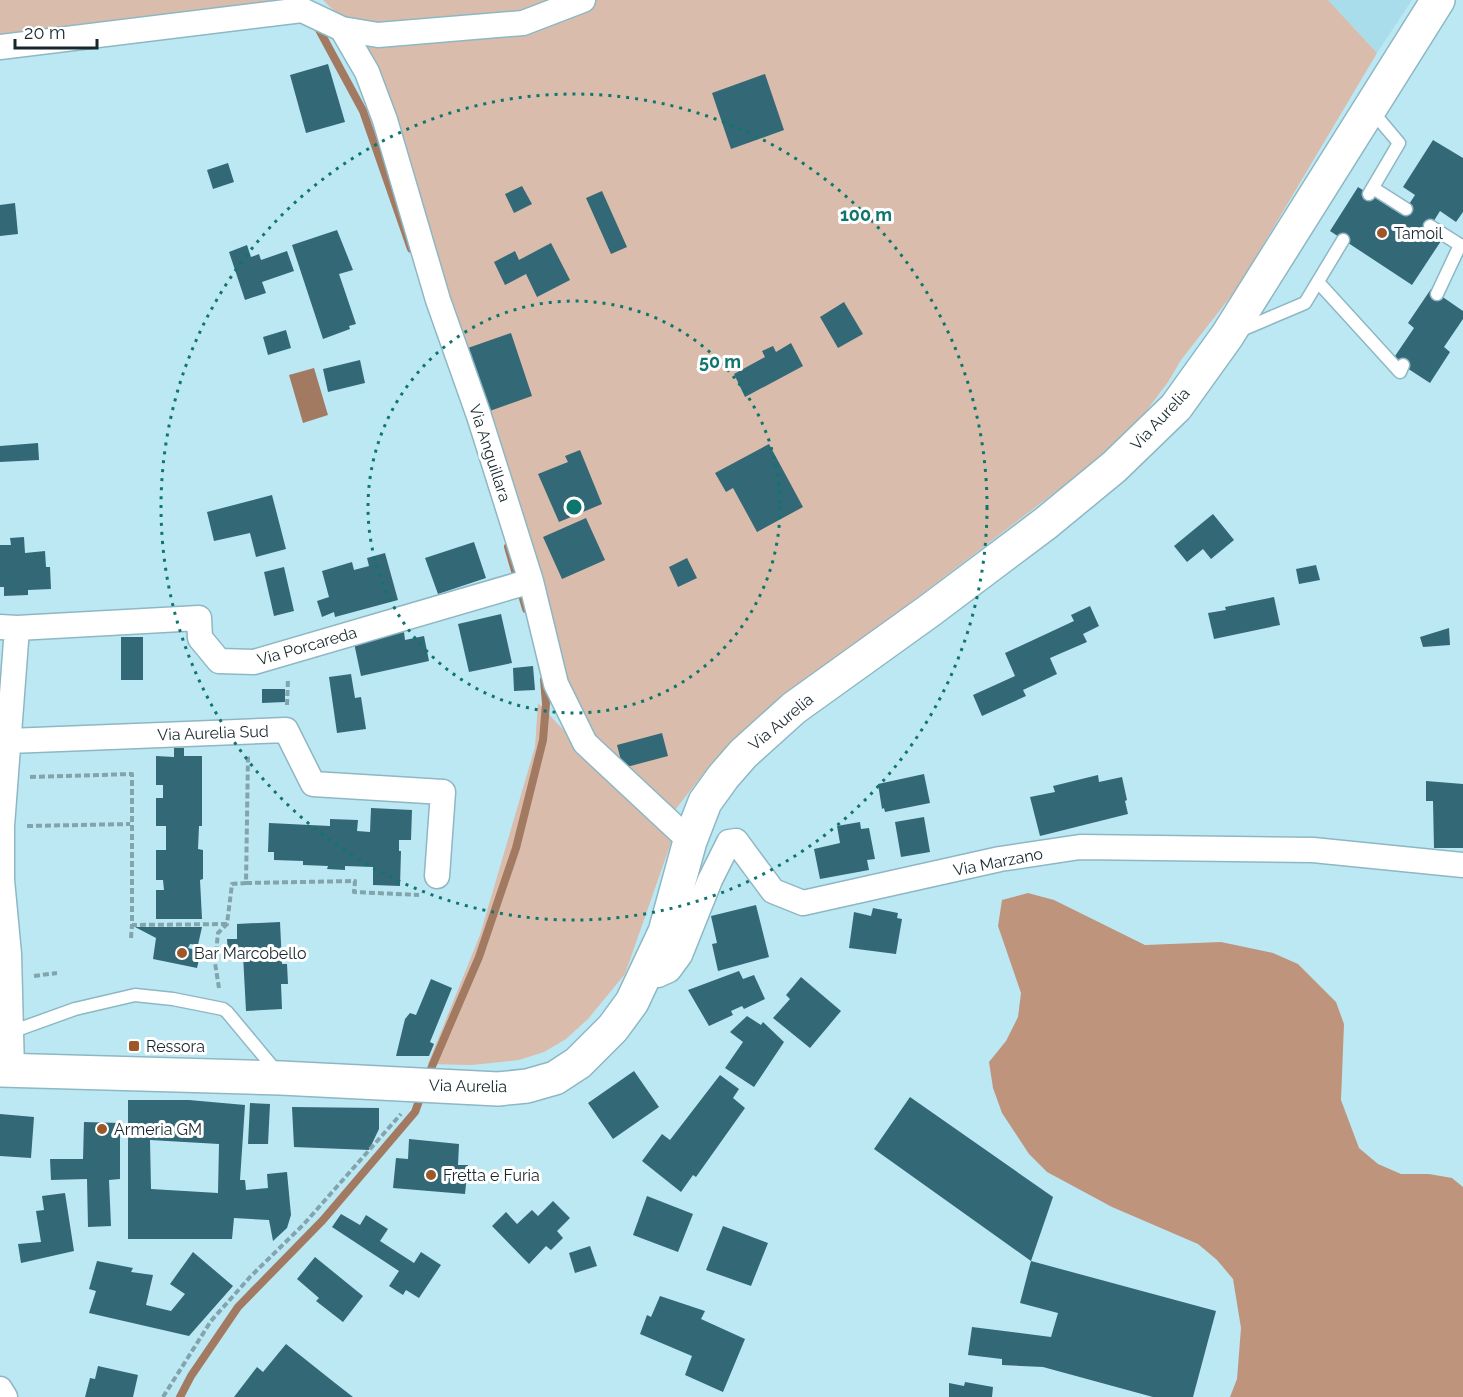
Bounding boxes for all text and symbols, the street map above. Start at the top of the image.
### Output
scale bar [15,12,98,50]
text: 20 m [24,22,66,43]
text: 100 m [840,204,892,225]
place label: Tamoil [1394,224,1444,243]
marker: Tamoil [1375,226,1389,240]
text: 50 m [699,351,741,372]
street label: Via Aurelia [1126,384,1194,454]
street label: Via Anguillara [465,402,515,504]
centre of rings [564,497,584,517]
street label: Via Porcareda [255,623,359,669]
street label: Via Aurelia [745,690,817,754]
street label: Via Aurelia Sud [157,722,269,744]
street label: Via Marzano [952,844,1044,880]
place label: Bar Marcobello [194,944,306,963]
marker: Bar Marcobello [175,946,189,960]
place label: Ressora [146,1037,205,1056]
marker: Ressora [127,1039,141,1053]
street label: Via Aurelia [429,1076,507,1096]
place label: Armeria GM [114,1120,202,1139]
marker: Armeria GM [95,1122,109,1136]
place label: Fretta e Furia [443,1166,540,1185]
marker: Fretta e Furia [424,1168,438,1182]

